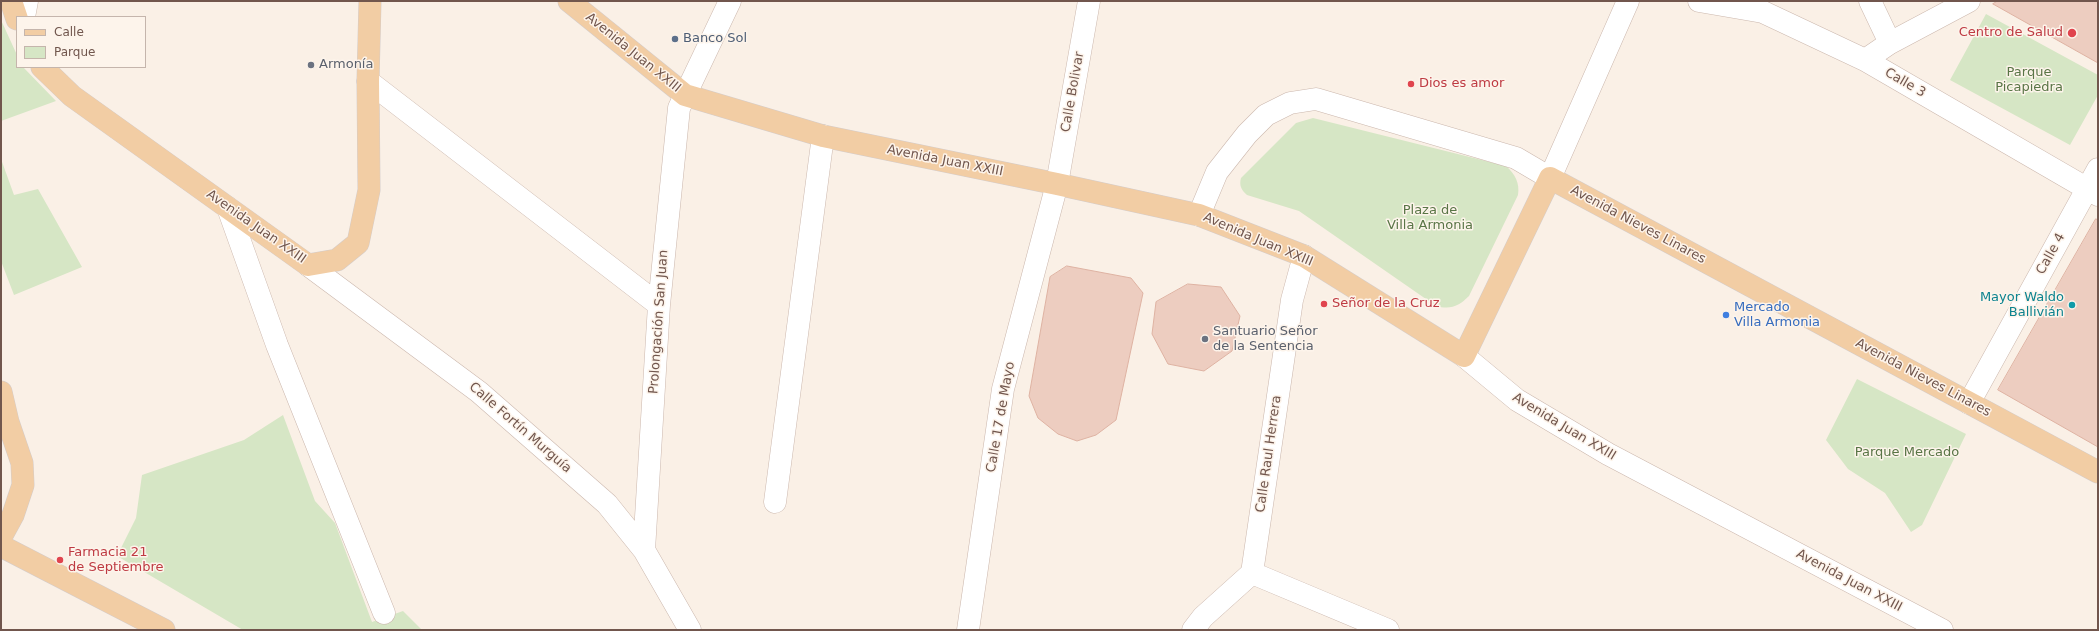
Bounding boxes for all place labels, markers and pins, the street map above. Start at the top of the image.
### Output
place label: Centro de Salud [1959,25,2063,41]
marker: Centro de Salud [2066,27,2078,39]
place label: Banco Sol [683,31,747,47]
marker: Banco Sol [670,34,680,44]
place label: Armonía [319,57,373,73]
marker: Armonía [306,60,316,70]
place label: Dios es amor [1419,76,1504,92]
marker: Dios es amor [1406,79,1416,89]
place label: Mayor Waldo Ballivián [1980,290,2064,321]
place label: Señor de la Cruz [1332,296,1439,312]
marker: Señor de la Cruz [1319,299,1329,309]
place label: Mercado Villa Armonia [1734,300,1820,331]
marker: Mayor Waldo Ballivián [2067,300,2077,310]
marker: Mercado Villa Armonia [1721,310,1731,320]
place label: Santuario Señor de la Sentencia [1213,324,1318,355]
marker: Santuario Señor de la Sentencia [1200,334,1210,344]
place label: Farmacia 21 de Septiembre [68,545,164,576]
marker: Farmacia 21 de Septiembre [55,555,65,565]

